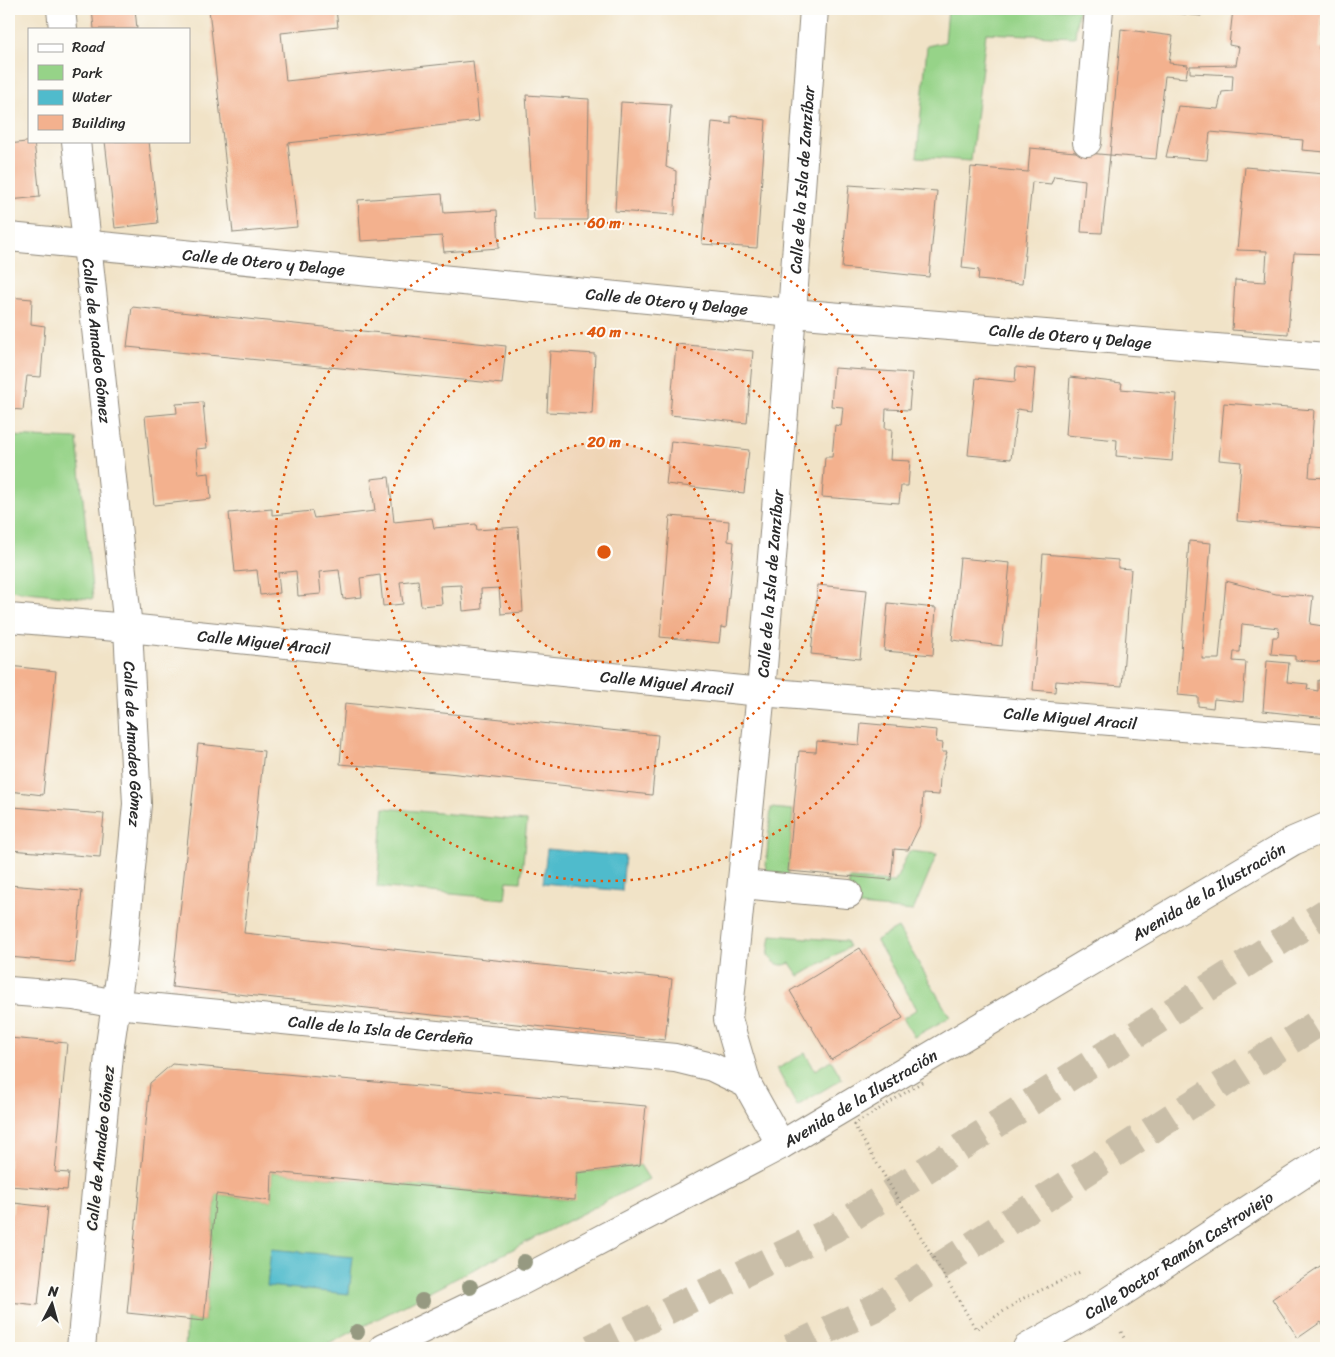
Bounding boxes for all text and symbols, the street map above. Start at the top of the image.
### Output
legend [28,28,190,142]
text: Road [72,34,105,60]
text: Park [72,60,103,86]
street label: Calle de la Isla de Zanzíbar [780,83,823,275]
text: Water [72,84,112,110]
text: Building [72,110,126,136]
text: 60 m [586,210,621,236]
street label: Calle de Otero y Delage [181,239,346,284]
street label: Calle de Amadeo Gómez [74,257,121,425]
street label: Calle de Otero y Delage [584,279,749,323]
street label: Calle de Otero y Delage [988,315,1153,357]
text: 40 m [586,319,622,345]
text: 20 m [586,429,621,455]
street label: Calle de la Isla de Zanzíbar [748,487,792,679]
centre of rings [595,543,613,561]
street label: Calle Miguel Aracil [196,621,332,663]
street label: Calle de Amadeo Gómez [115,661,152,829]
street label: Calle Miguel Aracil [599,661,735,704]
street label: Calle Miguel Aracil [1003,698,1138,738]
street label: Avenida de la Ilustración [1125,834,1292,949]
street label: Calle de la Isla de Cerdeña [287,1006,475,1053]
street label: Avenida de la Ilustración [777,1041,943,1156]
street label: Calle de Amadeo Gómez [77,1064,123,1232]
street label: Calle Doctor Ramón Castroviejo [1078,1183,1279,1327]
text: N [46,1279,60,1305]
north arrow [28,1280,78,1330]

